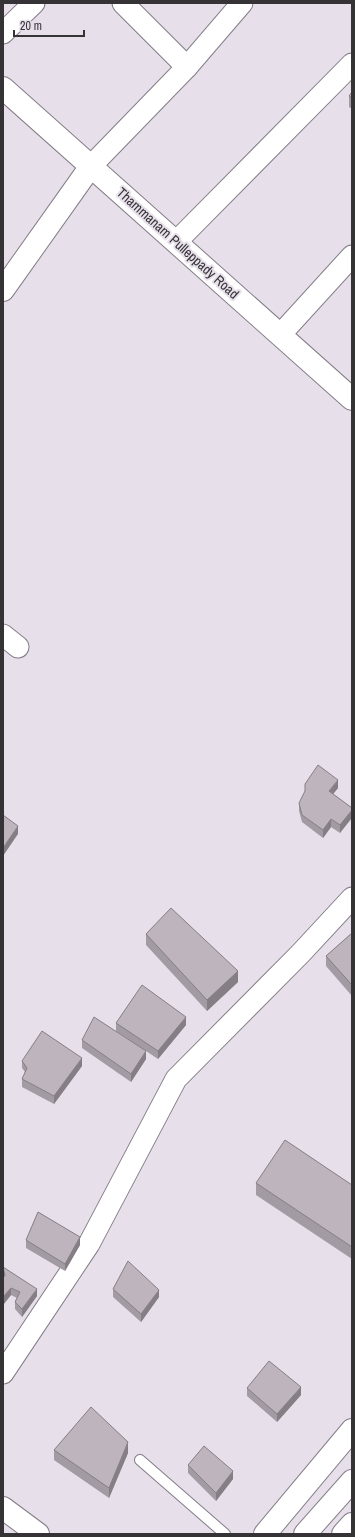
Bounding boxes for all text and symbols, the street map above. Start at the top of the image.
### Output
scale bar [14,12,84,38]
text: 20 m [20,18,42,34]
street label: Thammanam Pulleppady Road [113,183,243,303]

